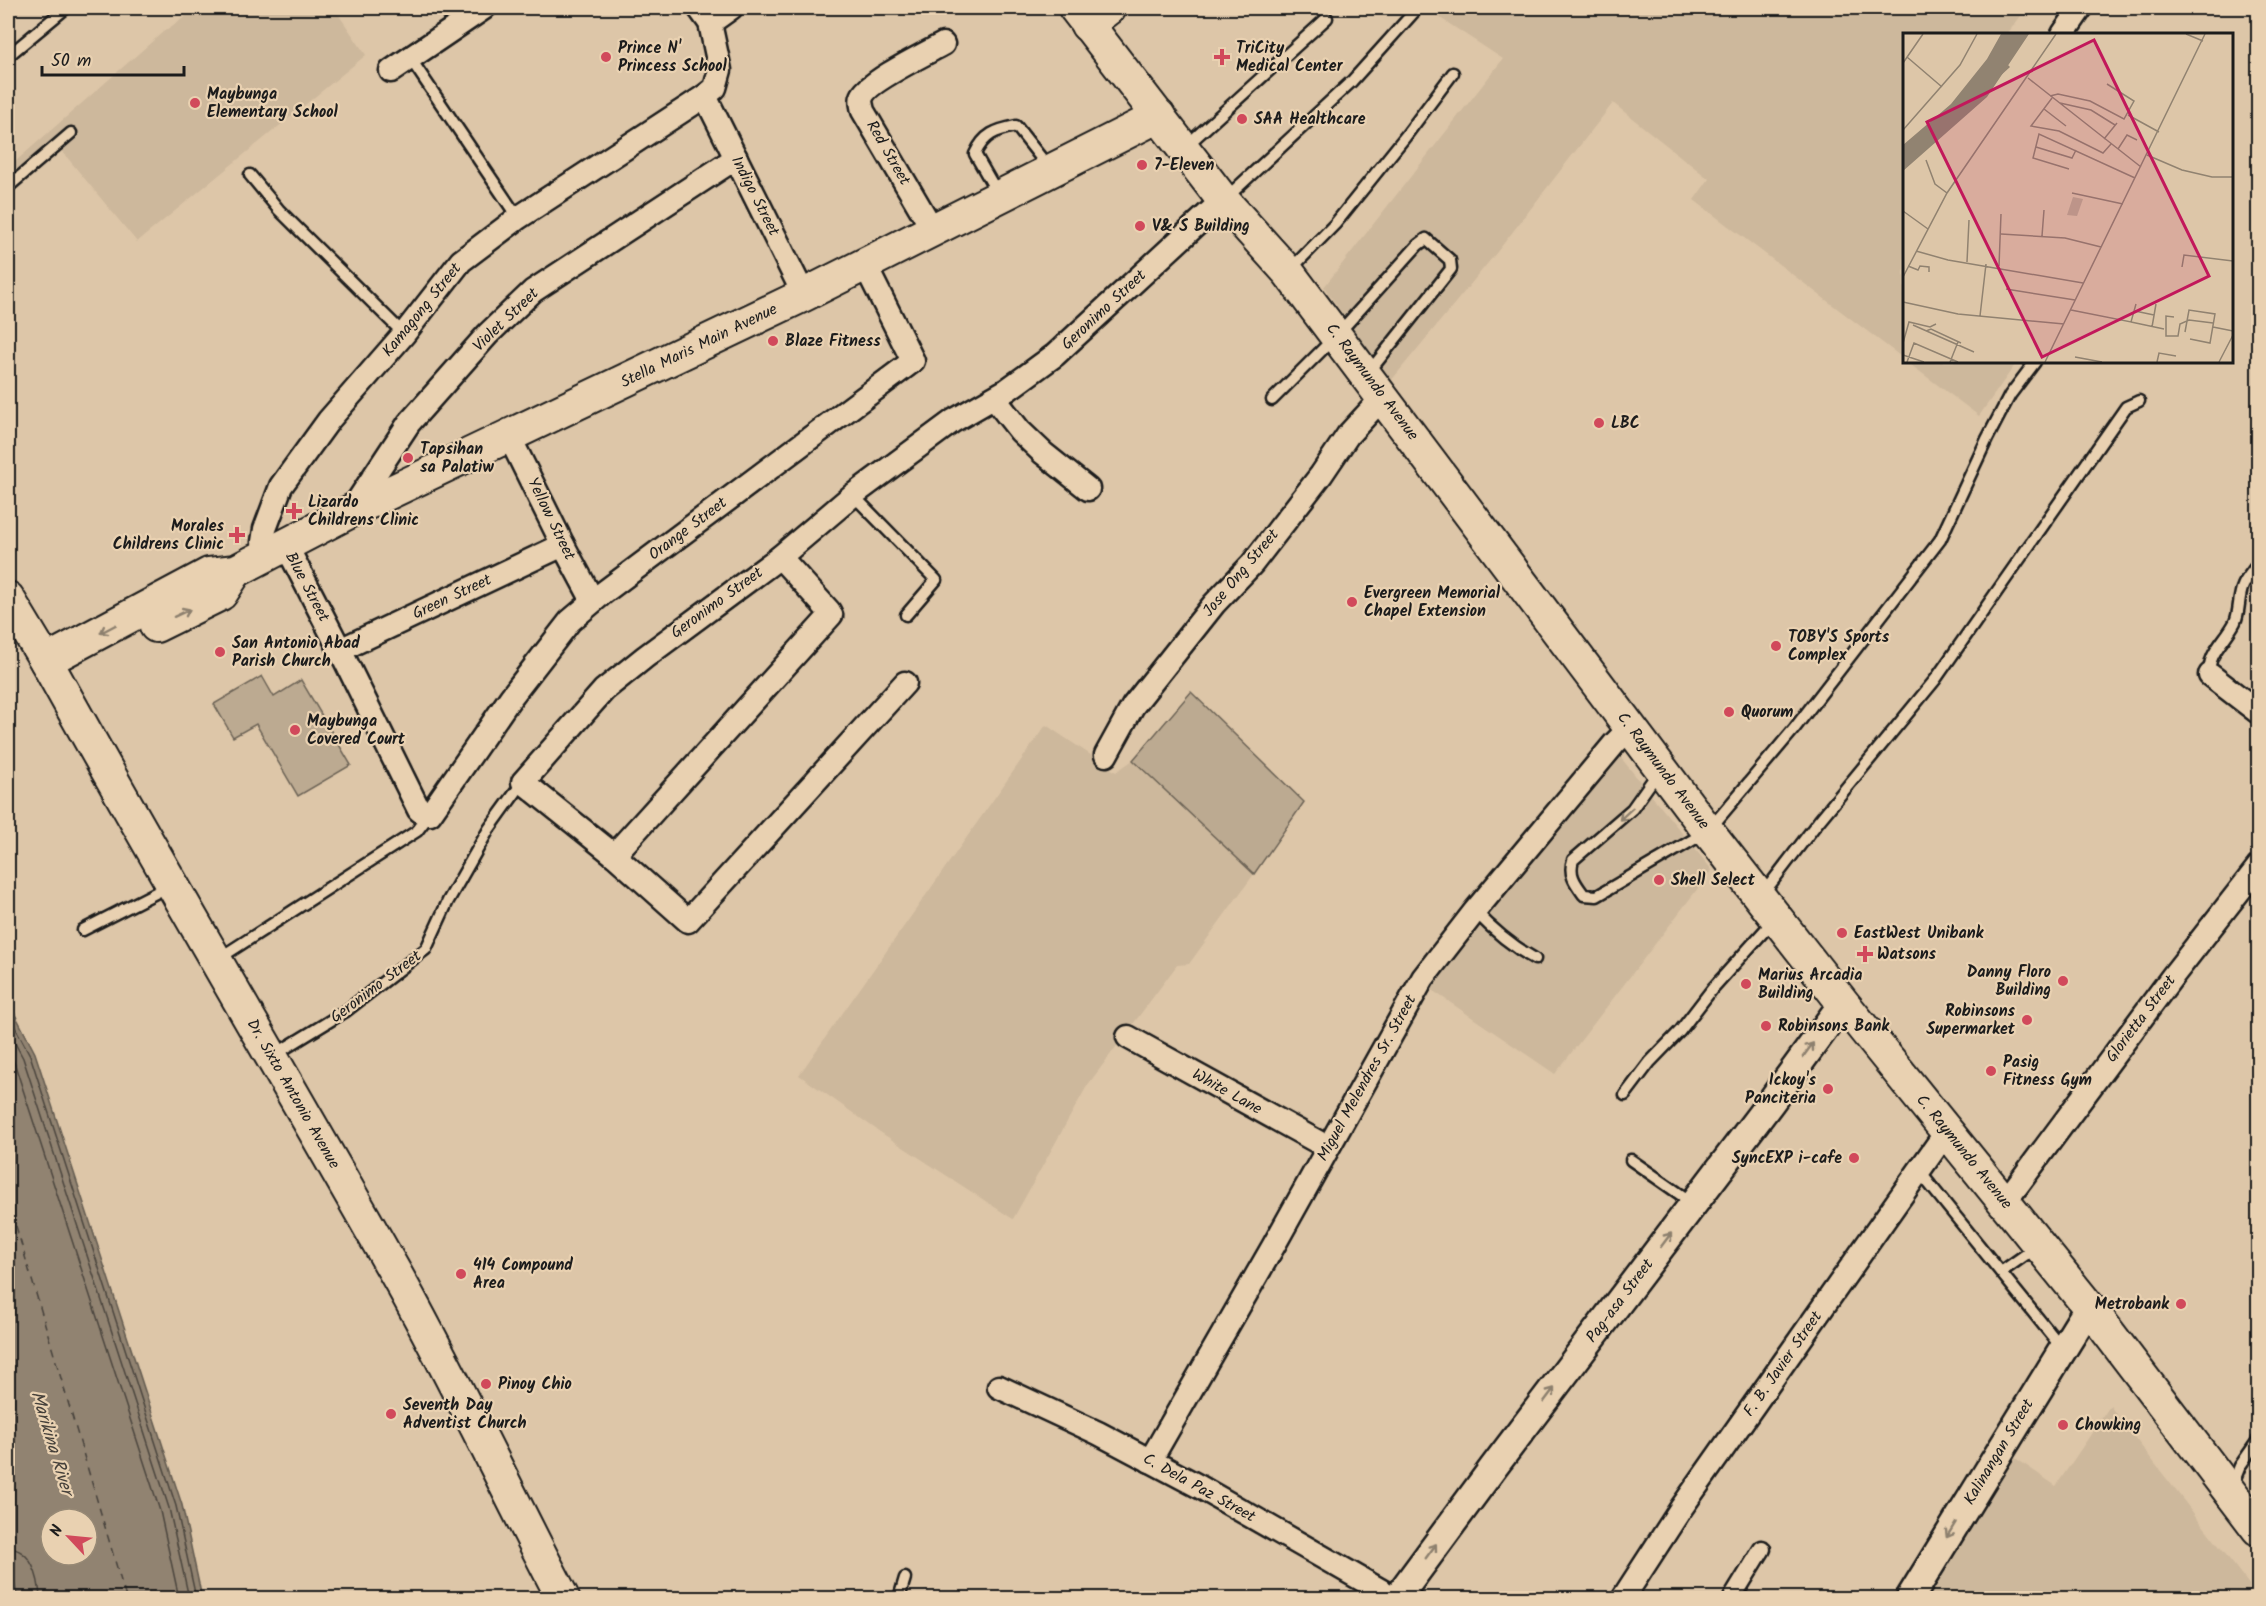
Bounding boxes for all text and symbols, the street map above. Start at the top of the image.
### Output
inset map [1903,33,2233,363]
place label: Prince N' Princess School [618,36,728,79]
place label: TriCity Medical Center [1236,36,1344,79]
scale bar [42,39,184,77]
text: 50 m [51,47,91,76]
marker: TriCity Medical Center [1213,48,1231,66]
marker: Prince N' Princess School [599,50,613,64]
place label: Maybunga Elementary School [207,82,339,125]
marker: Maybunga Elementary School [188,96,202,110]
place label: SAA Healthcare [1254,107,1366,132]
marker: SAA Healthcare [1235,112,1249,126]
street label: Red Street [859,116,917,191]
street label: Indigo Street [724,152,786,241]
place label: 7-Eleven [1154,153,1214,178]
marker: 7-Eleven [1135,158,1149,172]
place label: V& S Building [1152,214,1250,239]
marker: V& S Building [1133,219,1147,233]
street label: Kamagong Street [376,257,468,363]
street label: Geronimo Street [1056,263,1153,356]
street label: Violet Street [467,281,545,358]
street label: Stella Maris Main Avenue [616,297,782,395]
street label: C. Raymundo Avenue [1319,318,1425,446]
place label: Blaze Fitness [785,329,881,354]
marker: Blaze Fitness [766,334,780,348]
place label: LBC [1611,411,1640,436]
marker: LBC [1592,416,1606,430]
place label: Tapsihan sa Palatiw [420,437,495,480]
marker: Tapsihan sa Palatiw [401,451,415,465]
street label: Yellow Street [520,473,582,565]
place label: Lizardo Childrens Clinic [308,490,419,533]
street label: Orange Street [643,491,733,567]
marker: Lizardo Childrens Clinic [285,502,303,520]
place label: Morales Childrens Clinic [113,514,225,557]
street label: Jose Ong Street [1197,523,1286,622]
marker: Morales Childrens Clinic [228,526,246,544]
street label: Blue Street [278,548,336,627]
street label: Geronimo Street [666,560,769,645]
street label: Green Street [408,567,497,626]
place label: Evergreen Memorial Chapel Extension [1364,581,1501,624]
marker: Evergreen Memorial Chapel Extension [1345,595,1359,609]
one-way arrow [173,606,191,618]
one-way arrow [99,623,117,635]
place label: TOBY'S Sports Complex [1788,625,1890,668]
place label: San Antonio Abad Parish Church [232,631,360,674]
marker: TOBY'S Sports Complex [1769,639,1783,653]
marker: San Antonio Abad Parish Church [213,645,227,659]
place label: Quorum [1741,700,1793,725]
marker: Quorum [1722,705,1736,719]
street label: C. Raymundo Avenue [1610,707,1716,835]
place label: Maybunga Covered Court [307,709,406,752]
marker: Maybunga Covered Court [288,723,302,737]
one-way arrow [1619,806,1634,821]
place label: Shell Select [1671,868,1756,893]
marker: Shell Select [1652,873,1666,887]
place label: EastWest Unibank [1854,921,1985,946]
marker: EastWest Unibank [1835,926,1849,940]
place label: Watsons [1877,942,1937,967]
street label: Geronimo Street [325,944,428,1030]
marker: Watsons [1858,947,1872,961]
place label: Danny Floro Building [1967,960,2051,1003]
place label: Marius Arcadia Building [1758,963,1862,1006]
street label: Glorietta Street [2100,969,2183,1068]
marker: Danny Floro Building [2056,974,2070,988]
marker: Marius Arcadia Building [1739,977,1753,991]
street label: Miguel Melendres Sr. Street [1311,989,1424,1166]
place label: Robinsons Supermarket [1926,999,2016,1042]
marker: Robinsons Supermarket [2020,1013,2034,1027]
street label: Dr. Sixto Antonio Avenue [240,1014,346,1174]
place label: Robinsons Bank [1778,1014,1890,1039]
marker: Robinsons Bank [1759,1019,1773,1033]
one-way arrow [1802,1043,1814,1059]
place label: Pasig Fitness Gym [2003,1050,2092,1093]
street label: White Lane [1187,1062,1267,1122]
marker: Pasig Fitness Gym [1984,1064,1998,1078]
place label: Ickoy's Panciteria [1745,1068,1817,1111]
marker: Ickoy's Panciteria [1821,1082,1835,1096]
street label: C. Raymundo Avenue [1910,1089,2018,1215]
place label: SyncEXP i-cafe [1732,1146,1842,1171]
marker: SyncEXP i-cafe [1847,1151,1861,1165]
one-way arrow [1660,1233,1673,1249]
place label: 414 Compound Area [473,1253,573,1296]
street label: Pag-asa Street [1580,1253,1661,1348]
marker: 414 Compound Area [454,1267,468,1281]
place label: Metrobank [2095,1292,2170,1317]
marker: Metrobank [2174,1297,2188,1311]
street label: F. B. Javier Street [1737,1305,1829,1422]
place label: Pinoy Chio [498,1372,572,1397]
marker: Pinoy Chio [479,1377,493,1391]
water label: Marikina River [21,1387,82,1502]
one-way arrow [1542,1388,1555,1404]
place label: Seventh Day Adventist Church [403,1393,527,1436]
street label: Kalinangan Street [1957,1393,2041,1510]
marker: Seventh Day Adventist Church [384,1407,398,1421]
place label: Chowking [2075,1413,2141,1438]
marker: Chowking [2056,1418,2070,1432]
street label: C. Dela Paz Street [1138,1447,1261,1530]
north arrow [39,1507,99,1567]
text: N [43,1521,70,1541]
one-way arrow [1945,1521,1957,1538]
one-way arrow [1425,1544,1438,1560]

